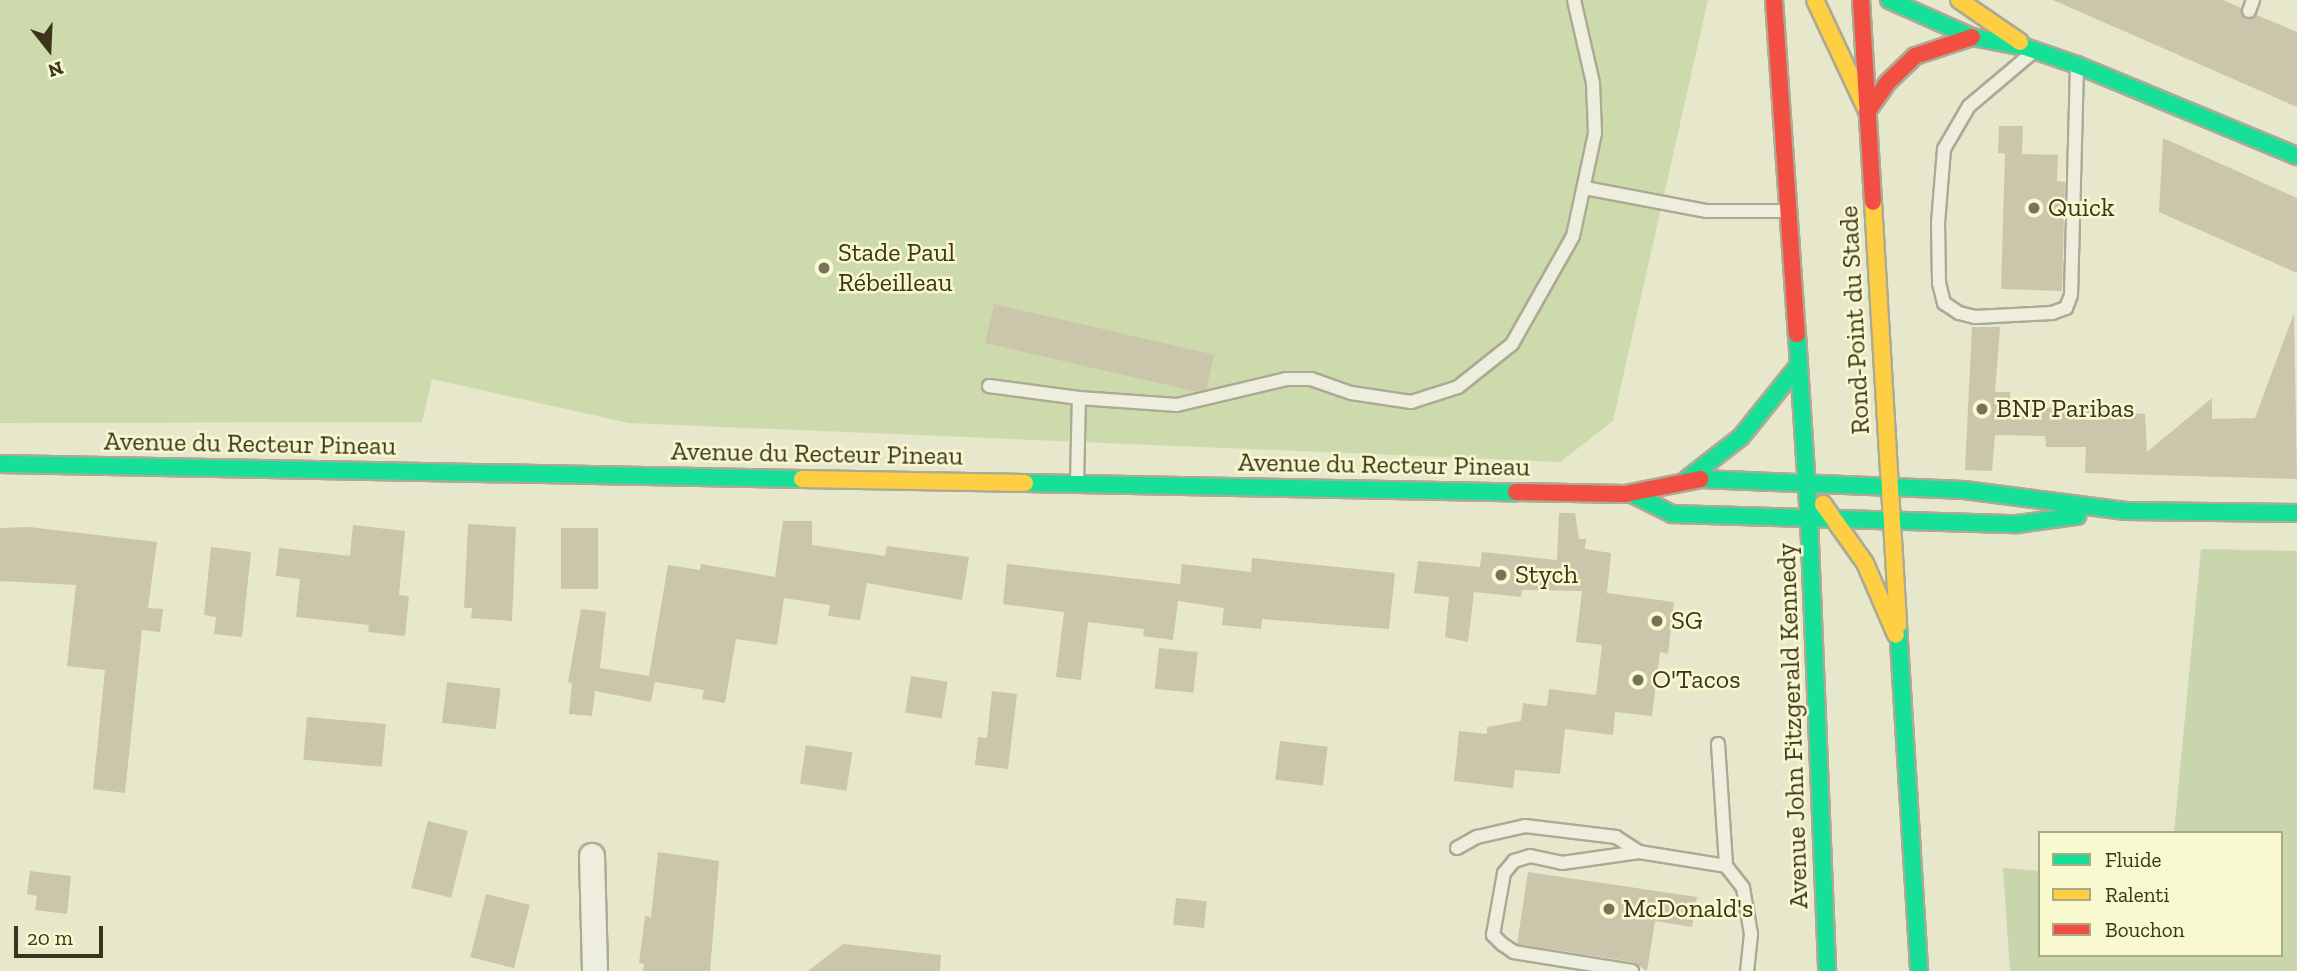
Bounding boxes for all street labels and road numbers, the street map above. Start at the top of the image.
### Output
street label: Rond-Point du Stade [1833,205,1877,435]
street label: Avenue du Recteur Pineau [103,426,397,462]
street label: Avenue du Recteur Pineau [670,436,964,472]
street label: Avenue du Recteur Pineau [1237,447,1531,483]
street label: Avenue John Fitzgerald Kennedy [1771,542,1815,910]

